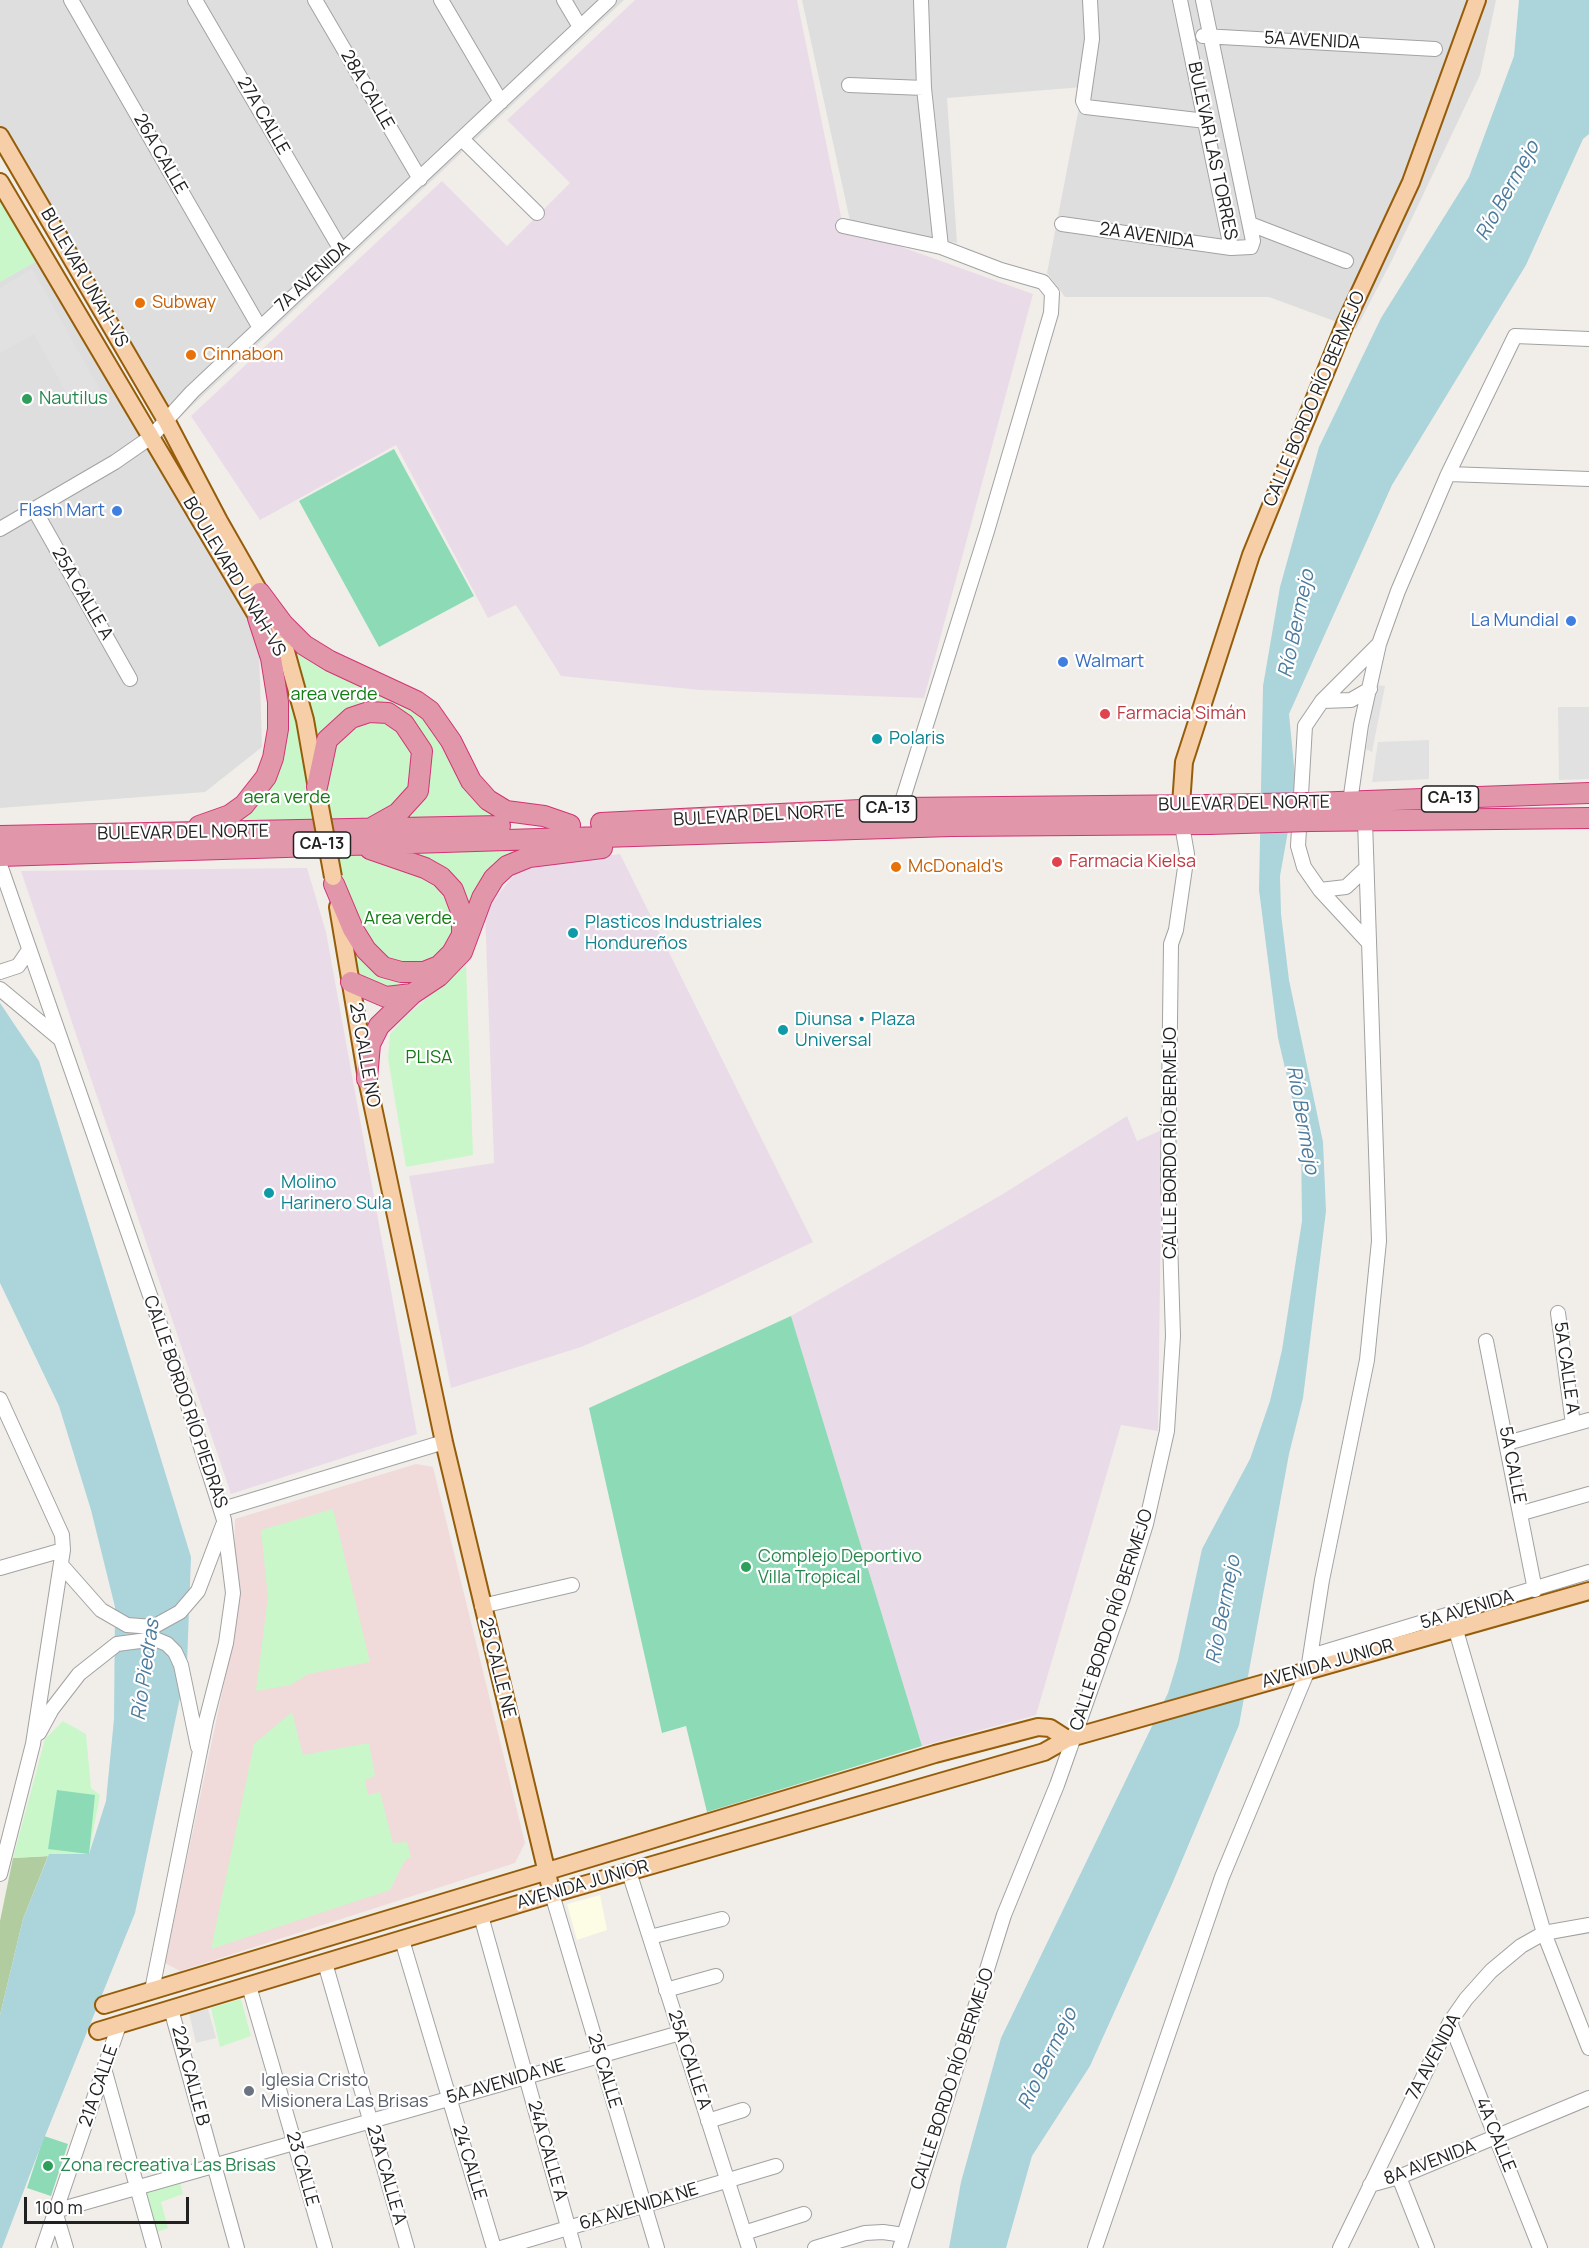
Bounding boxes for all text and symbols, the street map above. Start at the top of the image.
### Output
street label: 5A AVENIDA [1263,28,1361,54]
street label: 28A CALLE [336,46,398,134]
street label: BULEVAR LAS TORRES [1183,60,1241,242]
street label: 27A CALLE [232,73,294,159]
street label: 26A CALLE [128,110,192,198]
water label: Río Bermejo [1471,137,1545,245]
street label: BULEVAR UNAH-VS [35,205,133,351]
street label: 2A AVENIDA [1098,219,1196,253]
street label: 7A AVENIDA [271,237,355,317]
street label: CALLE BORDO RÍO BERMEJO [1260,288,1370,510]
place label: Subway [152,292,216,314]
marker: Subway [133,296,147,310]
place label: Cinnabon [203,344,283,366]
marker: Cinnabon [184,348,198,362]
place label: Nautilus [39,388,108,410]
marker: Nautilus [20,392,34,406]
street label: BOULEVARD UNAH-VS [178,493,290,661]
place label: Flash Mart [19,500,105,522]
marker: Flash Mart [110,504,124,518]
street label: 25A CALLE A [47,544,117,644]
water label: Río Bermejo [1274,568,1320,680]
place label: La Mundial [1471,610,1559,632]
marker: La Mundial [1564,614,1578,628]
place label: Walmart [1075,651,1144,673]
marker: Walmart [1056,655,1070,669]
park label: area verde [290,684,378,706]
place label: Farmacia Simán [1117,703,1246,725]
marker: Farmacia Simán [1098,707,1112,721]
place label: Polaris [889,728,945,750]
marker: Polaris [870,732,884,746]
road number: CA-13 [1422,786,1478,812]
park label: aera verde [243,787,331,809]
street label: BULEVAR DEL NORTE [1158,792,1330,816]
road number: CA-13 [860,796,916,822]
street label: BULEVAR DEL NORTE [673,801,845,831]
street label: BULEVAR DEL NORTE [97,821,269,845]
road number: CA-13 [294,832,350,858]
place label: Farmacia Kielsa [1069,851,1196,873]
marker: Farmacia Kielsa [1050,855,1064,869]
place label: McDonald's [908,856,1003,878]
marker: McDonald's [889,860,903,874]
park label: Area verde. [364,908,456,930]
place label: Plasticos Industriales Hondureños [585,912,762,954]
marker: Plasticos Industriales Hondureños [566,926,580,940]
street label: 25 CALLE NO [344,1001,384,1109]
place label: Diunsa • Plaza Universal [795,1009,915,1052]
marker: Diunsa • Plaza Universal [776,1023,790,1037]
street label: CALLE BORDO RÍO BERMEJO [1160,1027,1182,1259]
park label: PLISA [406,1047,452,1069]
water label: Río Bermejo [1281,1064,1323,1176]
place label: Molino Harinero Sula [281,1172,392,1214]
marker: Molino Harinero Sula [262,1186,276,1200]
street label: CALLE BORDO RÍO PIEDRAS [138,1293,232,1511]
street label: 5A CALLE A [1549,1320,1583,1416]
street label: 5A CALLE [1494,1425,1530,1505]
street label: CALLE BORDO RÍO BERMEJO [1066,1506,1158,1734]
place label: Complejo Deportivo Villa Tropical [758,1546,922,1588]
water label: Río Bermejo [1202,1554,1246,1666]
marker: Complejo Deportivo Villa Tropical [739,1560,753,1574]
street label: 5A AVENIDA [1418,1586,1516,1634]
street label: 25 CALLE NE [474,1615,520,1721]
water label: Río Piedras [127,1618,165,1722]
street label: AVENIDA JUNIOR [1259,1635,1397,1693]
street label: AVENIDA JUNIOR [514,1856,652,1914]
street label: CALLE BORDO RÍO BERMEJO [907,1965,999,2193]
water label: Río Bermejo [1013,2004,1083,2114]
street label: 25A CALLE A [663,2008,715,2112]
street label: 7A AVENIDA [1402,2010,1466,2104]
street label: 22A CALLE B [166,2024,214,2128]
street label: 25 CALLE [582,2031,626,2111]
street label: 21A CALLE [75,2042,123,2130]
street label: 5A AVENIDA NE [444,2055,568,2109]
place label: Iglesia Cristo Misionera Las Brisas [261,2070,428,2112]
marker: Iglesia Cristo Misionera Las Brisas [242,2084,256,2098]
street label: 4A CALLE [1470,2095,1520,2175]
street label: 24A CALLE A [522,2098,572,2204]
street label: 23A CALLE A [361,2123,411,2227]
street label: 24 CALLE [447,2123,491,2203]
street label: 23 CALLE [281,2129,323,2209]
street label: 8A AVENIDA [1381,2136,1479,2190]
place label: Zona recreativa Las Brisas [60,2155,276,2177]
marker: Zona recreativa Las Brisas [41,2159,55,2173]
street label: 6A AVENIDA NE [577,2179,701,2235]
scale bar [27,2185,192,2223]
text: 100 m [35,2195,83,2219]

